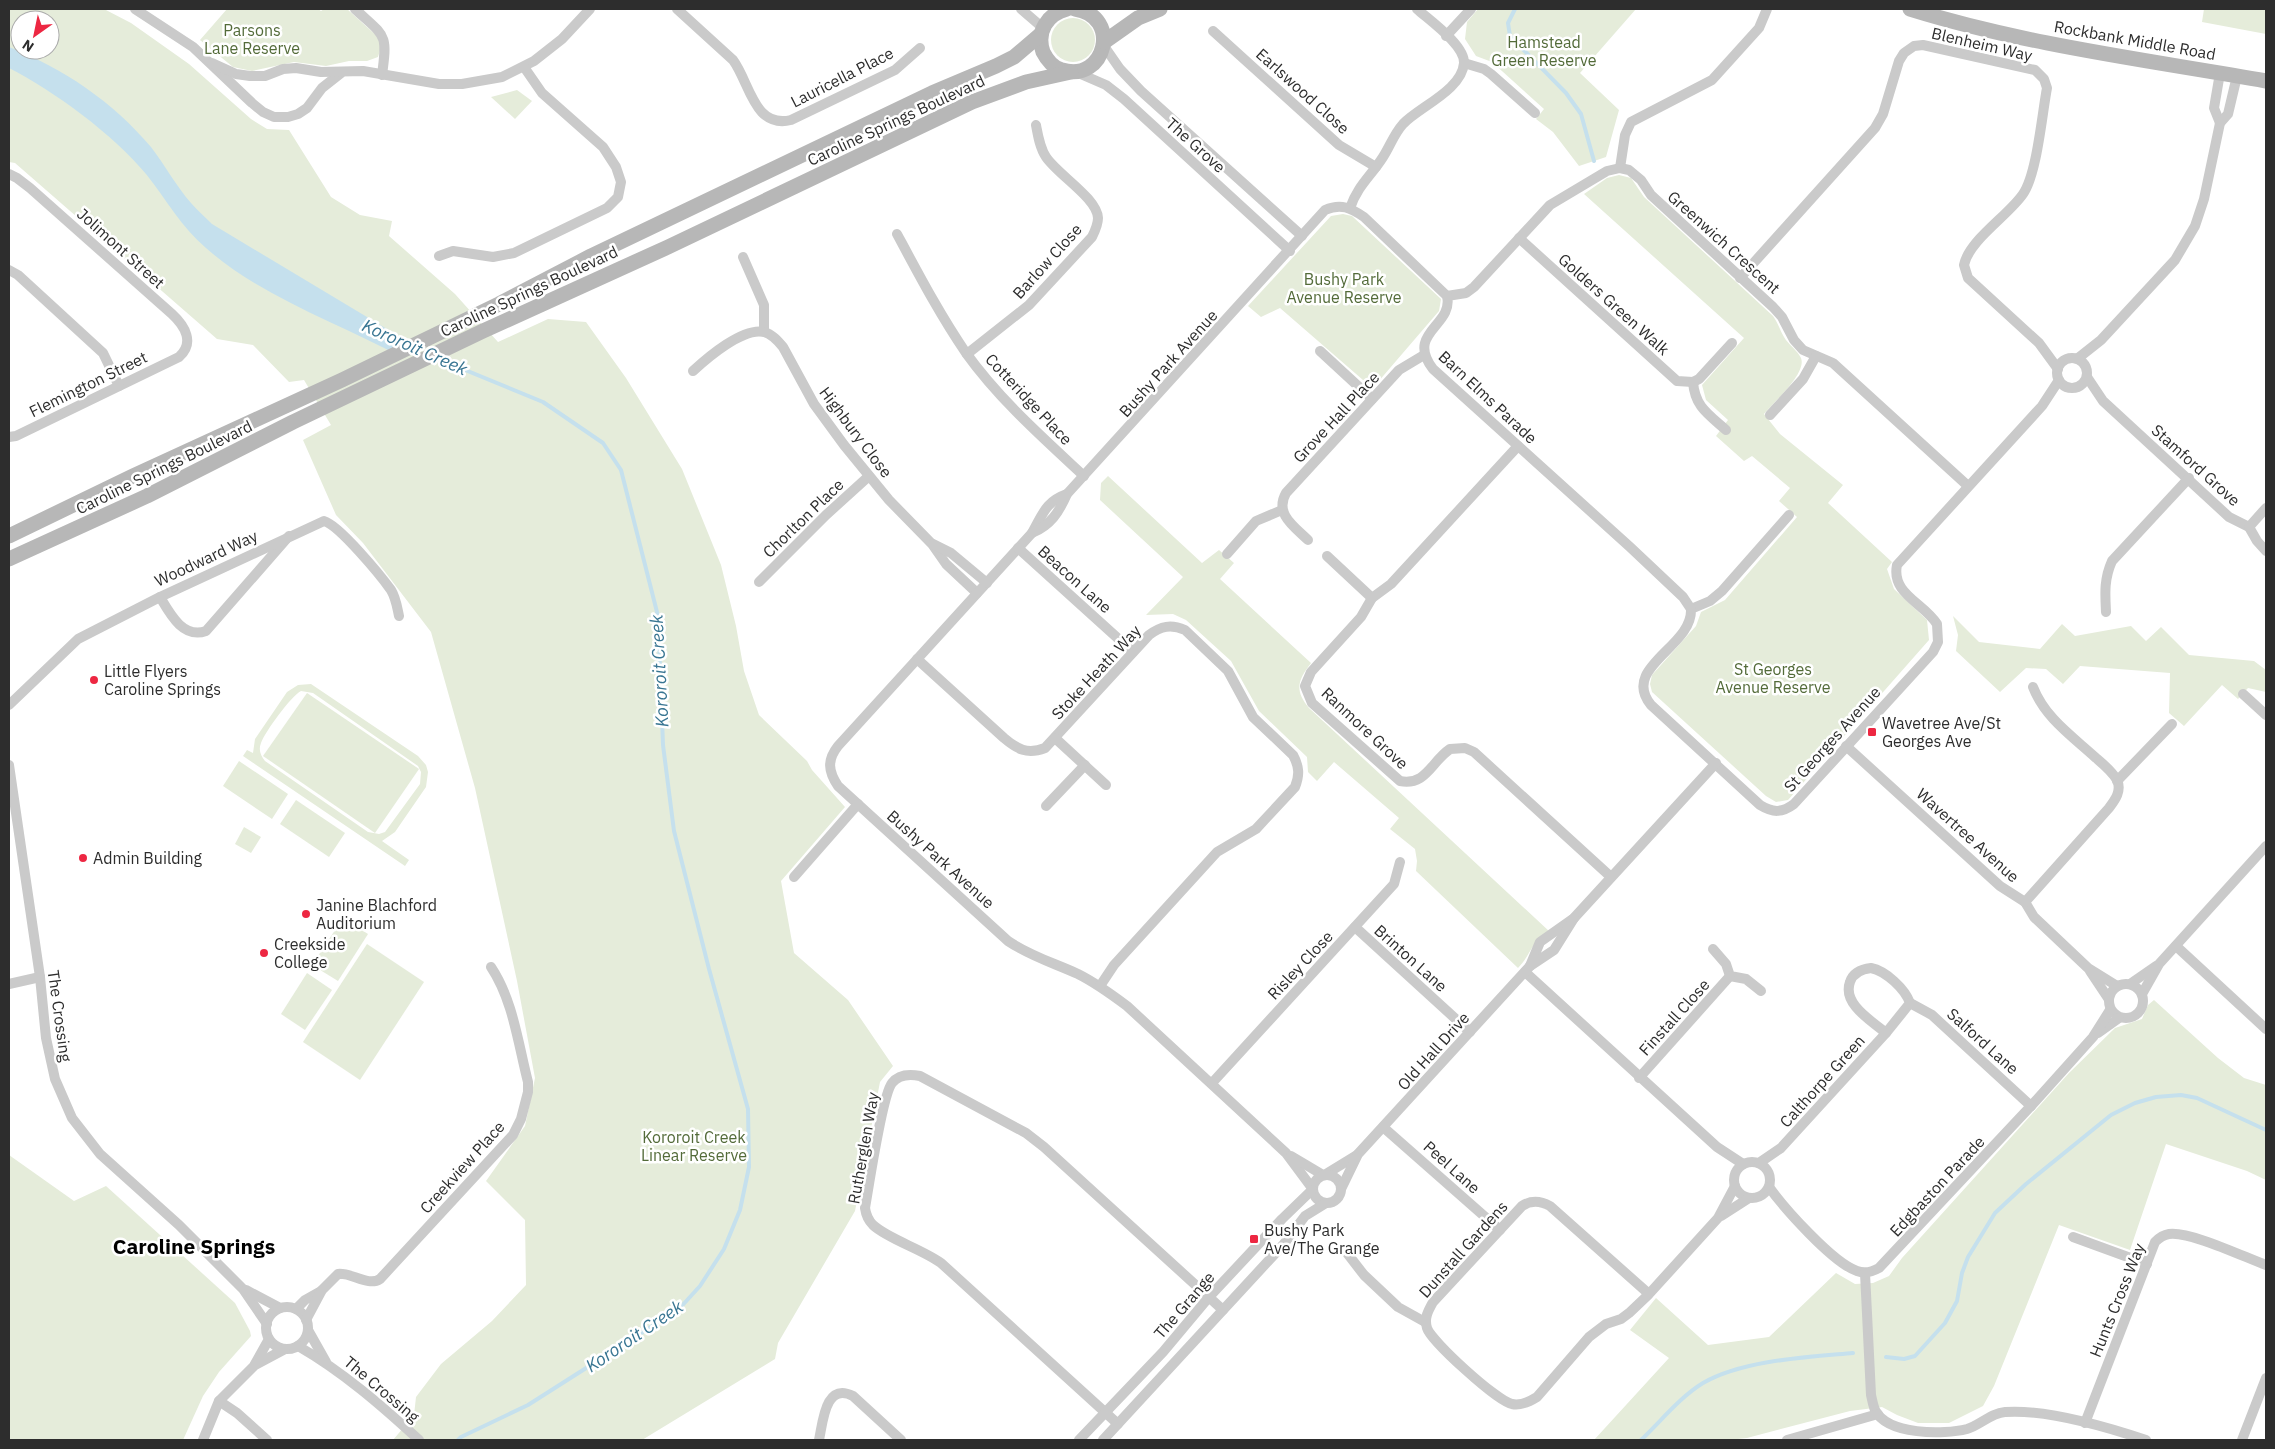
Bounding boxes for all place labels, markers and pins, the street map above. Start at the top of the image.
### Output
place label: Little Flyers Caroline Springs [104,661,221,699]
marker: Little Flyers Caroline Springs [88,674,100,686]
place label: Wavetree Ave/St Georges Ave [1882,713,2001,751]
marker: Wavetree Ave/St Georges Ave [1866,726,1878,738]
place label: Admin Building [93,848,203,868]
marker: Admin Building [77,852,89,864]
place label: Janine Blachford Auditorium [316,895,437,933]
marker: Janine Blachford Auditorium [300,908,312,920]
place label: Creekside College [274,934,346,972]
marker: Creekside College [258,947,270,959]
place label: Bushy Park Ave/The Grange [1264,1220,1380,1258]
marker: Bushy Park Ave/The Grange [1248,1233,1260,1245]

